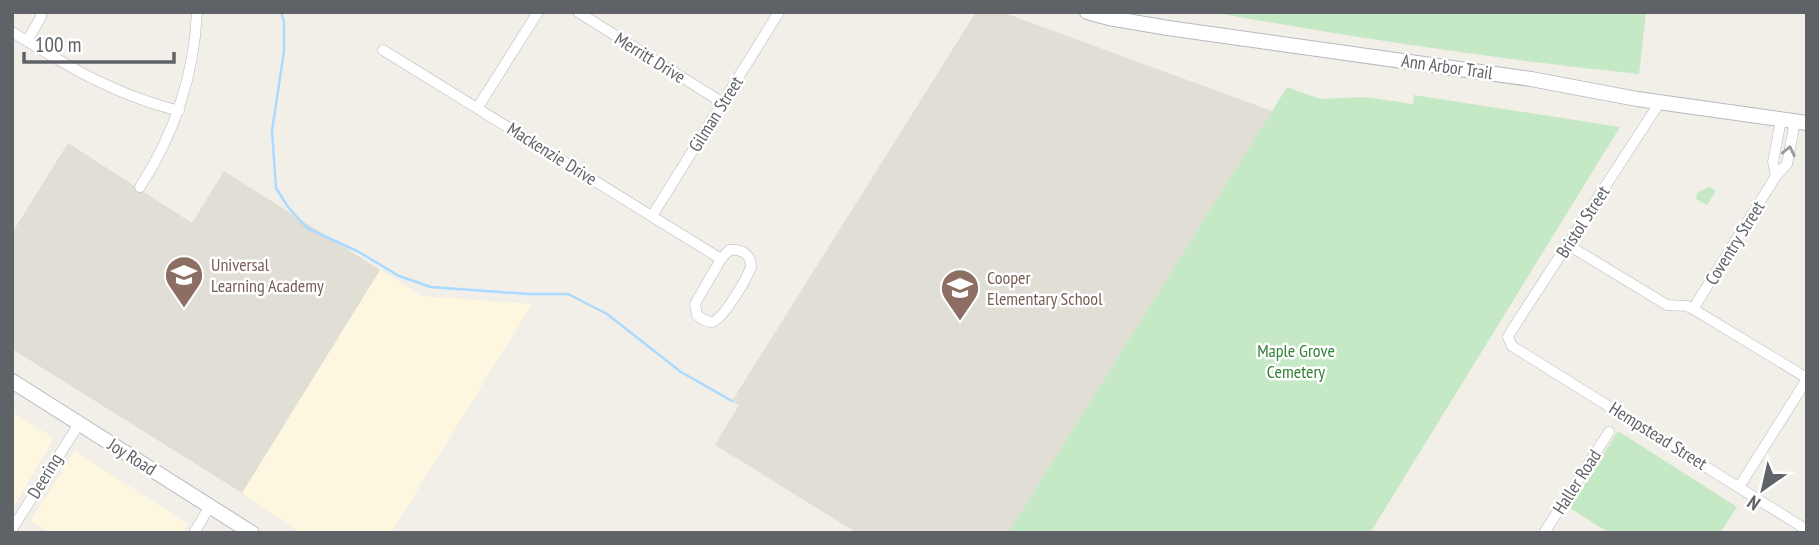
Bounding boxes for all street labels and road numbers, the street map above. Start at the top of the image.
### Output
street label: Merritt Drive [611,27,690,88]
street label: Ann Arbor Trail [1400,49,1495,84]
street label: Gilman Street [683,72,748,156]
street label: Mackenzie Drive [503,117,601,190]
street label: Bristol Street [1551,181,1614,262]
street label: Coventry Street [1700,196,1769,289]
street label: Hempstead Street [1605,396,1711,475]
street label: Joy Road [103,432,161,480]
street label: Haller Road [1547,445,1606,518]
street label: Deering [22,449,67,503]

